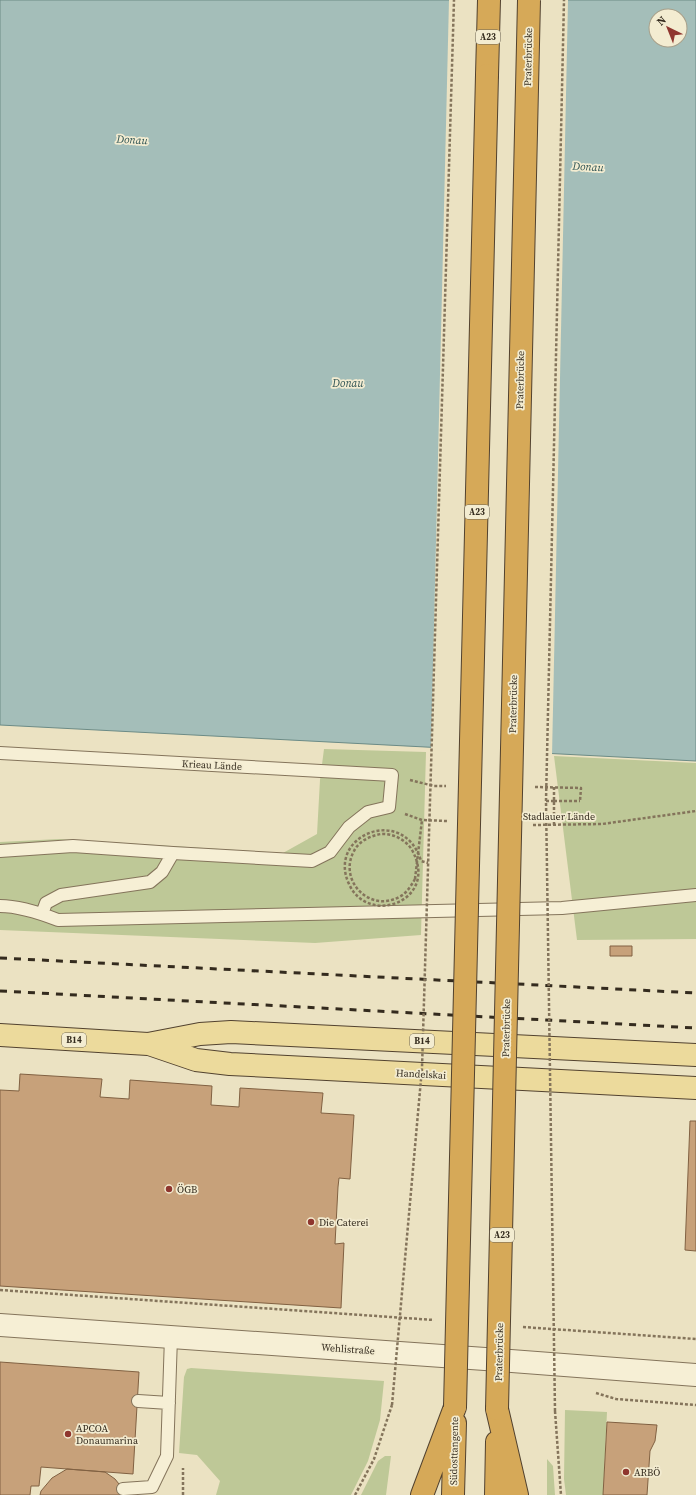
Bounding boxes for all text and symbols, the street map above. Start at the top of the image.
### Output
north arrow [648,8,688,48]
text: N [653,13,670,29]
street label: Praterbrücke [521,28,535,86]
road number: A23 [476,30,500,44]
water label: Donau [115,132,149,148]
water label: Donau [571,159,605,175]
street label: Praterbrücke [513,351,527,409]
water label: Donau [331,376,364,391]
road number: A23 [465,505,489,519]
street label: Praterbrücke [506,675,520,733]
street label: Krieau Lände [182,757,242,773]
street label: Stadlauer Lände [523,810,595,823]
street label: Praterbrücke [499,999,513,1057]
road number: B14 [62,1033,86,1047]
road number: B14 [410,1034,434,1048]
street label: Handelskai [396,1066,446,1082]
place label: ÖGB [177,1183,197,1196]
marker: ÖGB [164,1184,174,1194]
place label: Die Caterei [319,1216,368,1229]
marker: Die Caterei [306,1217,316,1227]
road number: A23 [490,1228,514,1242]
street label: Praterbrücke [492,1323,506,1381]
street label: Wehlistraße [321,1341,375,1357]
street label: Südosttangente [447,1417,461,1485]
place label: APCOA Donaumarina [76,1422,139,1447]
marker: APCOA Donaumarina [63,1429,73,1439]
place label: ARBÖ [634,1466,660,1479]
marker: ARBÖ [621,1467,631,1477]

